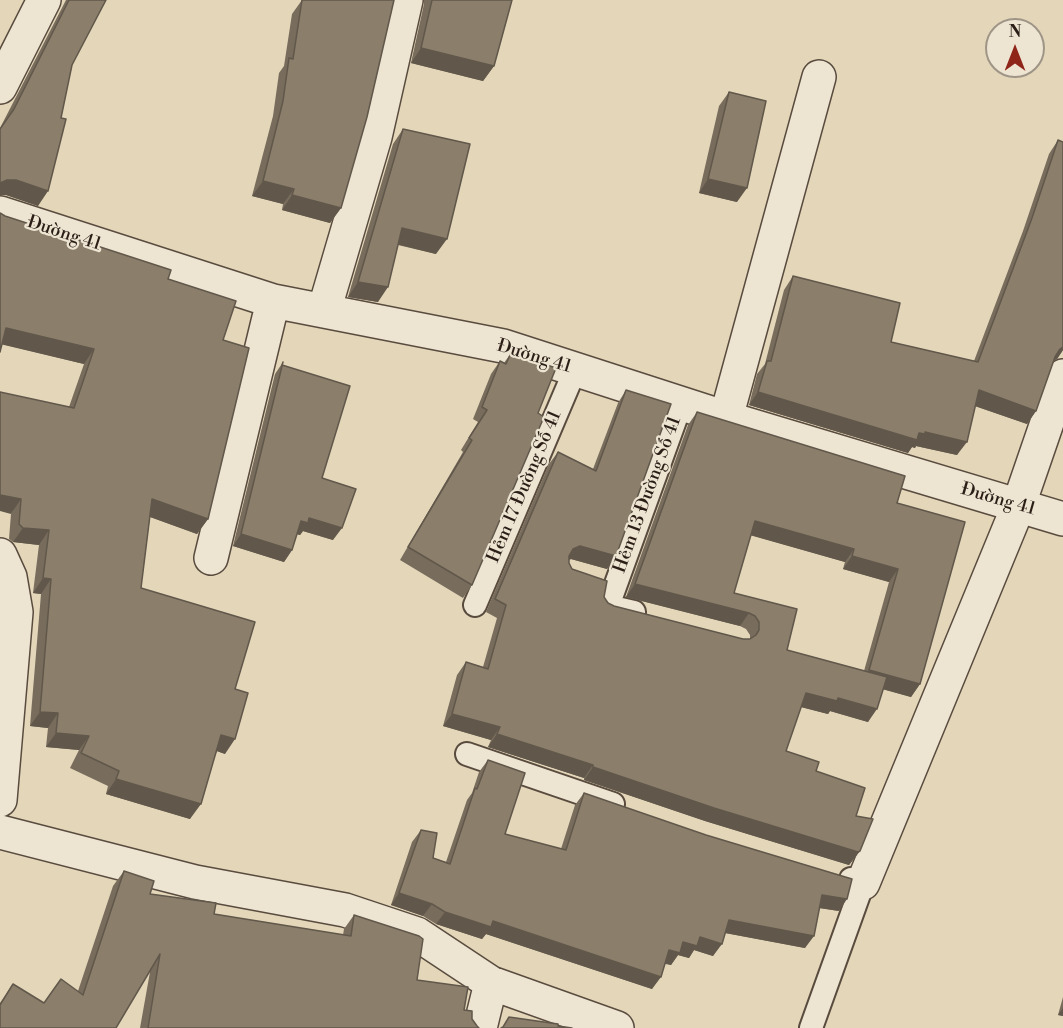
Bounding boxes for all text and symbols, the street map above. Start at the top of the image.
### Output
north arrow [985,18,1045,78]
text: N [1009,22,1021,42]
street label: Đường 41 [24,212,104,256]
street label: Đường 41 [494,335,574,379]
street label: Hẻm 17 Đường Số 41 [483,408,567,566]
street label: Hẻm 13 Đường Số 41 [610,414,686,576]
street label: Đường 41 [958,479,1038,521]

